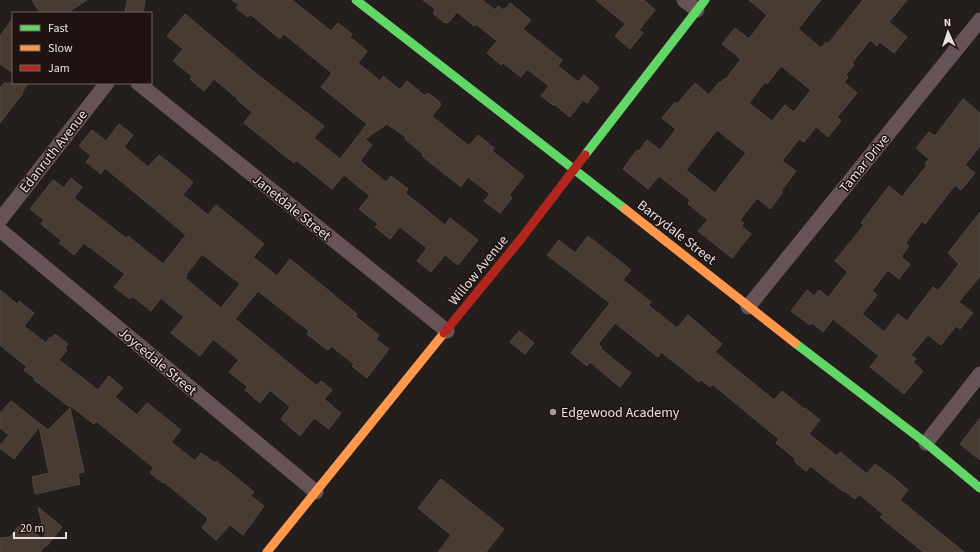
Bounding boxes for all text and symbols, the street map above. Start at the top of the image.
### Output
legend [12,12,152,84]
north arrow [928,12,968,52]
text: N [943,15,952,30]
text: Fast [48,20,68,37]
text: Slow [48,40,73,57]
text: Jam [48,60,70,77]
street label: Edanruth Avenue [15,106,93,197]
street label: Tamar Drive [835,130,895,197]
street label: Janetdale Street [248,170,335,246]
street label: Barrydale Street [633,196,720,270]
street label: Willow Avenue [444,231,513,310]
street label: Joycedale Street [114,323,201,401]
place label: Edgewood Academy [561,403,680,423]
marker: Edgewood Academy [548,407,558,417]
scale bar [14,514,66,540]
text: 20 m [20,520,44,537]

